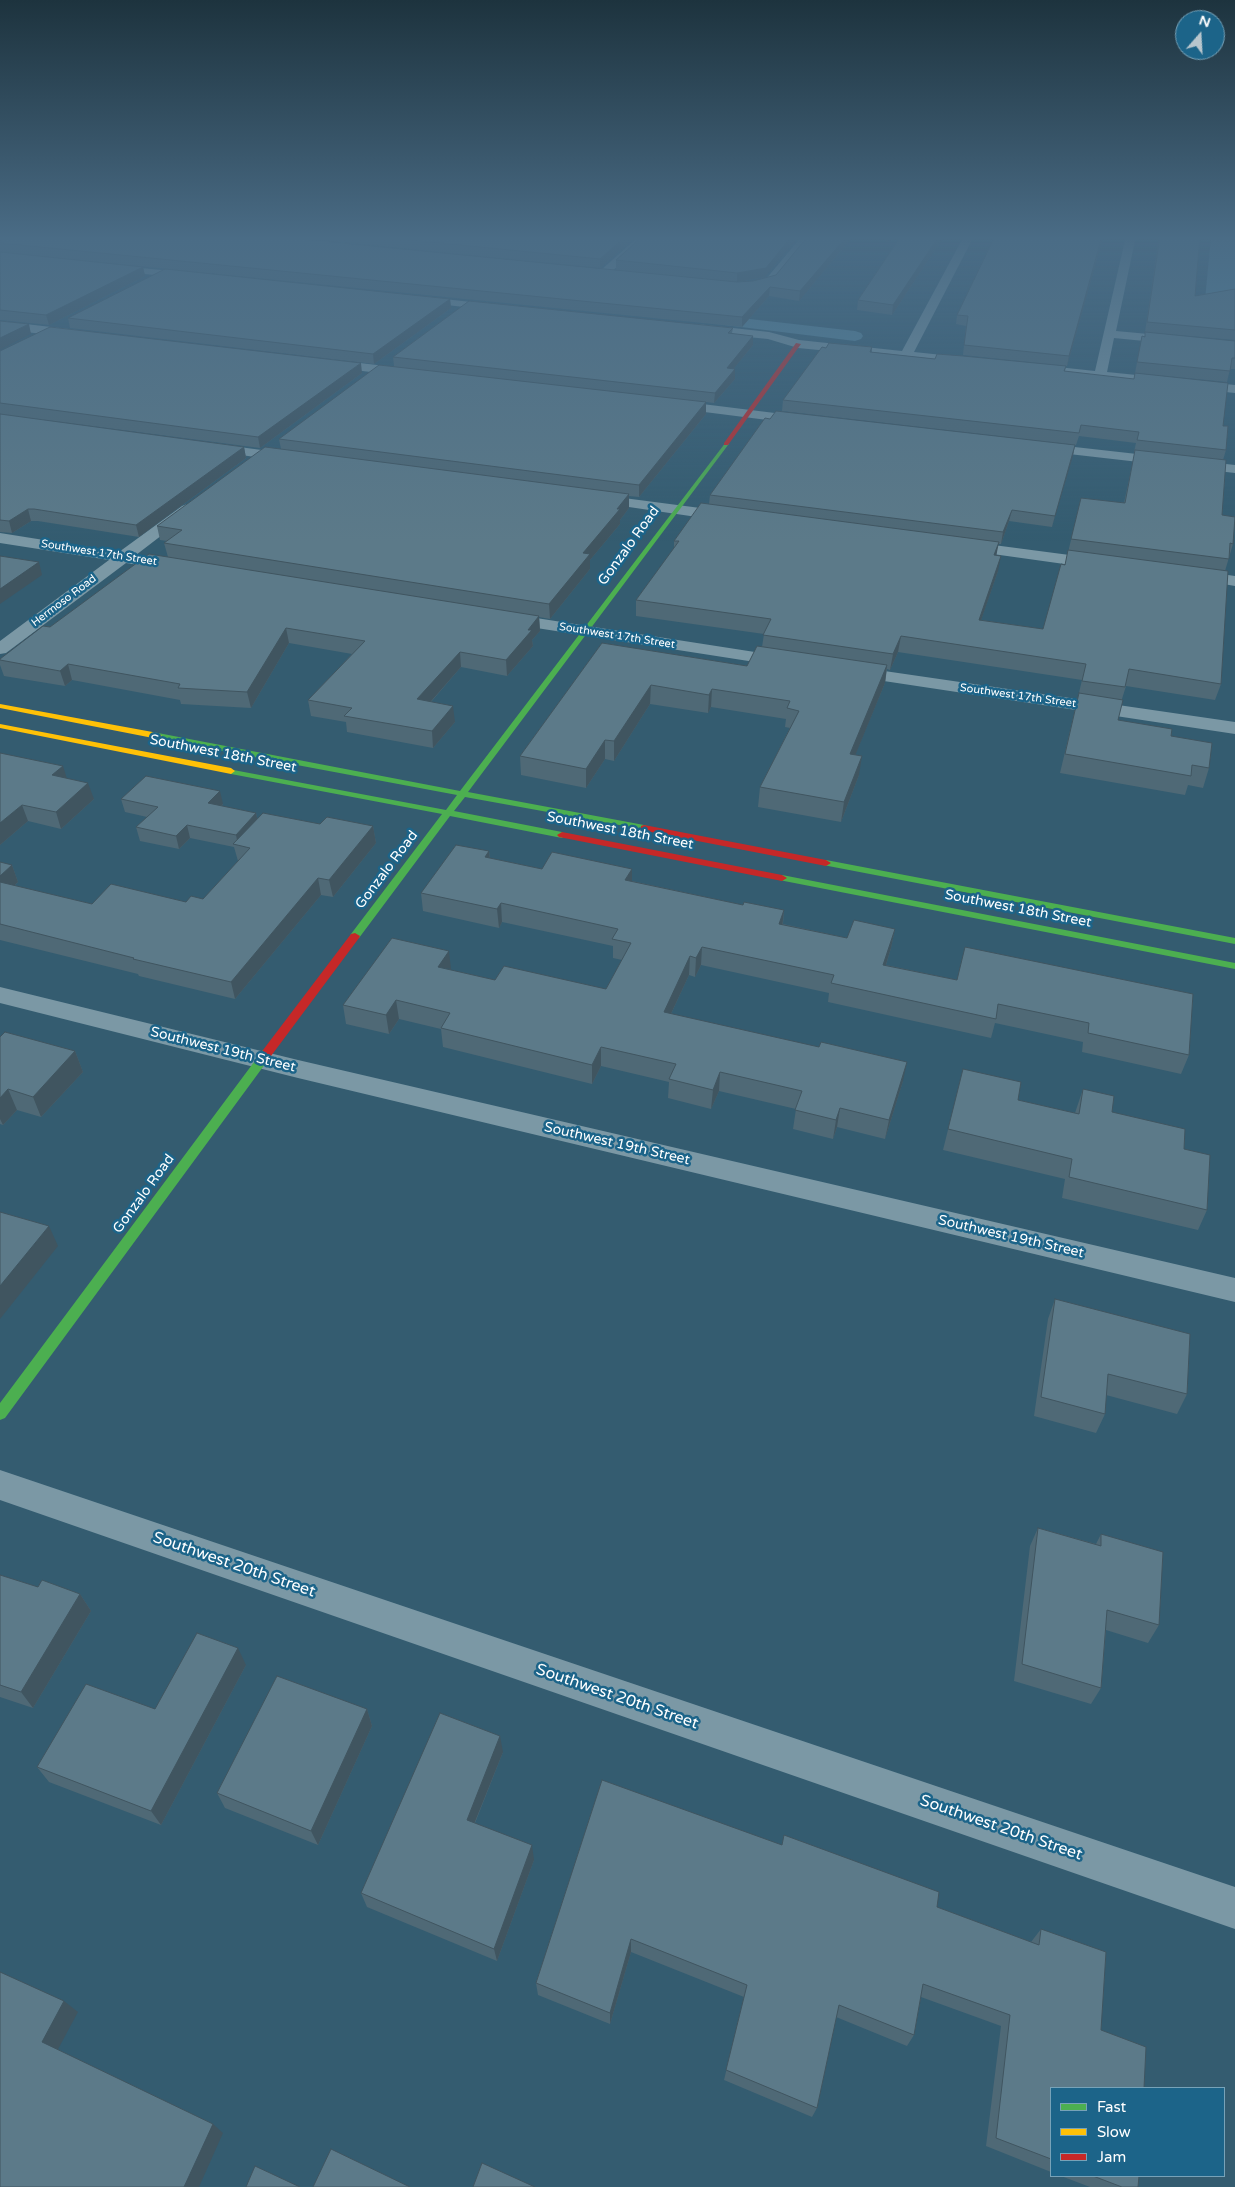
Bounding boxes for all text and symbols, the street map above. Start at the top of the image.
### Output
north arrow [1175,10,1225,60]
text: N [1197,11,1213,31]
street label: Gonzalo Road [595,503,663,589]
street label: Southwest 17th Street [40,537,158,569]
street label: Hermoso Road [29,572,99,630]
street label: Southwest 17th Street [558,620,676,652]
street label: Southwest 17th Street [959,681,1077,711]
street label: Southwest 18th Street [148,732,298,776]
street label: Southwest 18th Street [545,809,695,853]
street label: Gonzalo Road [352,828,422,912]
street label: Southwest 18th Street [943,887,1093,931]
street label: Southwest 19th Street [149,1024,297,1076]
street label: Southwest 19th Street [542,1119,692,1169]
street label: Gonzalo Road [110,1151,178,1237]
street label: Southwest 19th Street [936,1212,1086,1262]
street label: Southwest 20th Street [150,1528,318,1602]
street label: Southwest 20th Street [533,1660,701,1734]
street label: Southwest 20th Street [917,1791,1085,1865]
legend [1050,2087,1225,2177]
text: Fast [1097,2098,1126,2116]
text: Slow [1097,2123,1131,2141]
text: Jam [1097,2148,1126,2166]

